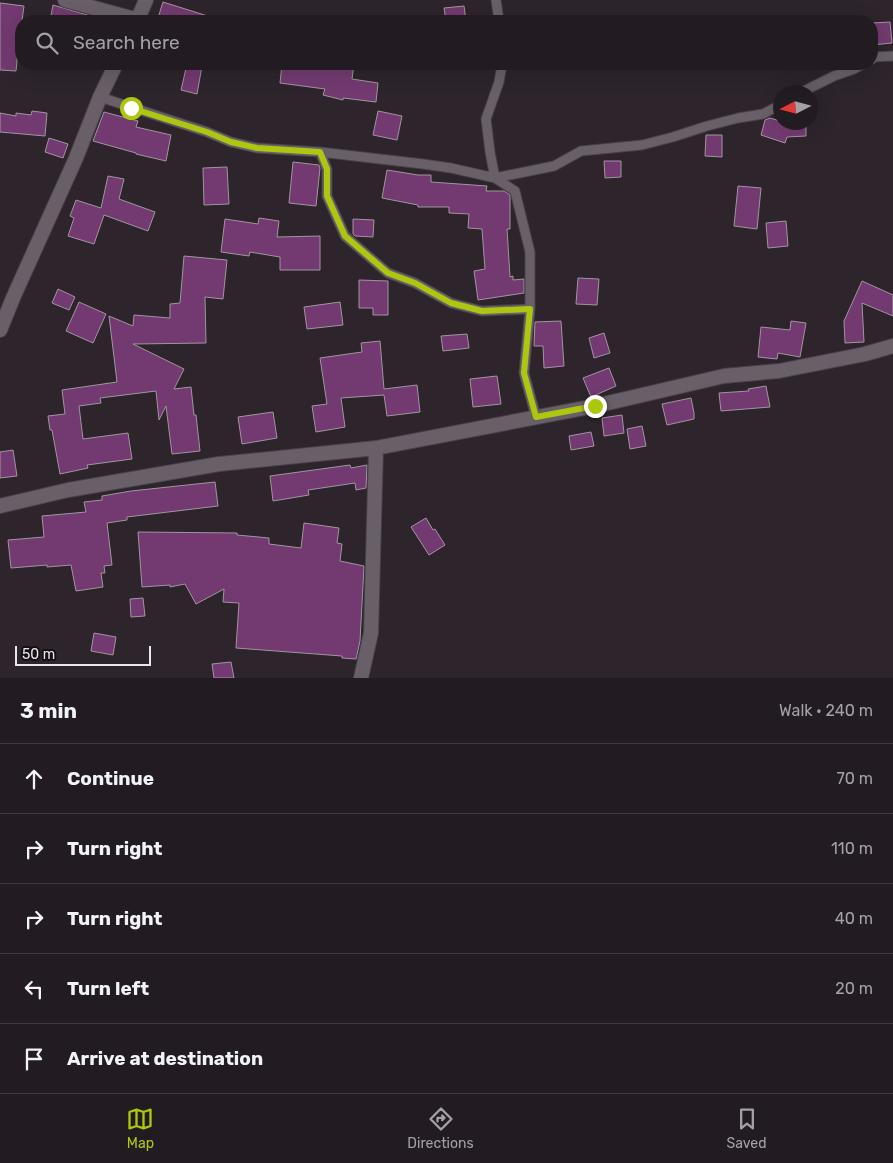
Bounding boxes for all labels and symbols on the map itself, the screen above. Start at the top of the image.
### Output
north arrow [773,85,818,130]
route start [120,97,143,120]
route end [584,395,607,418]
scale bar [15,643,151,666]

